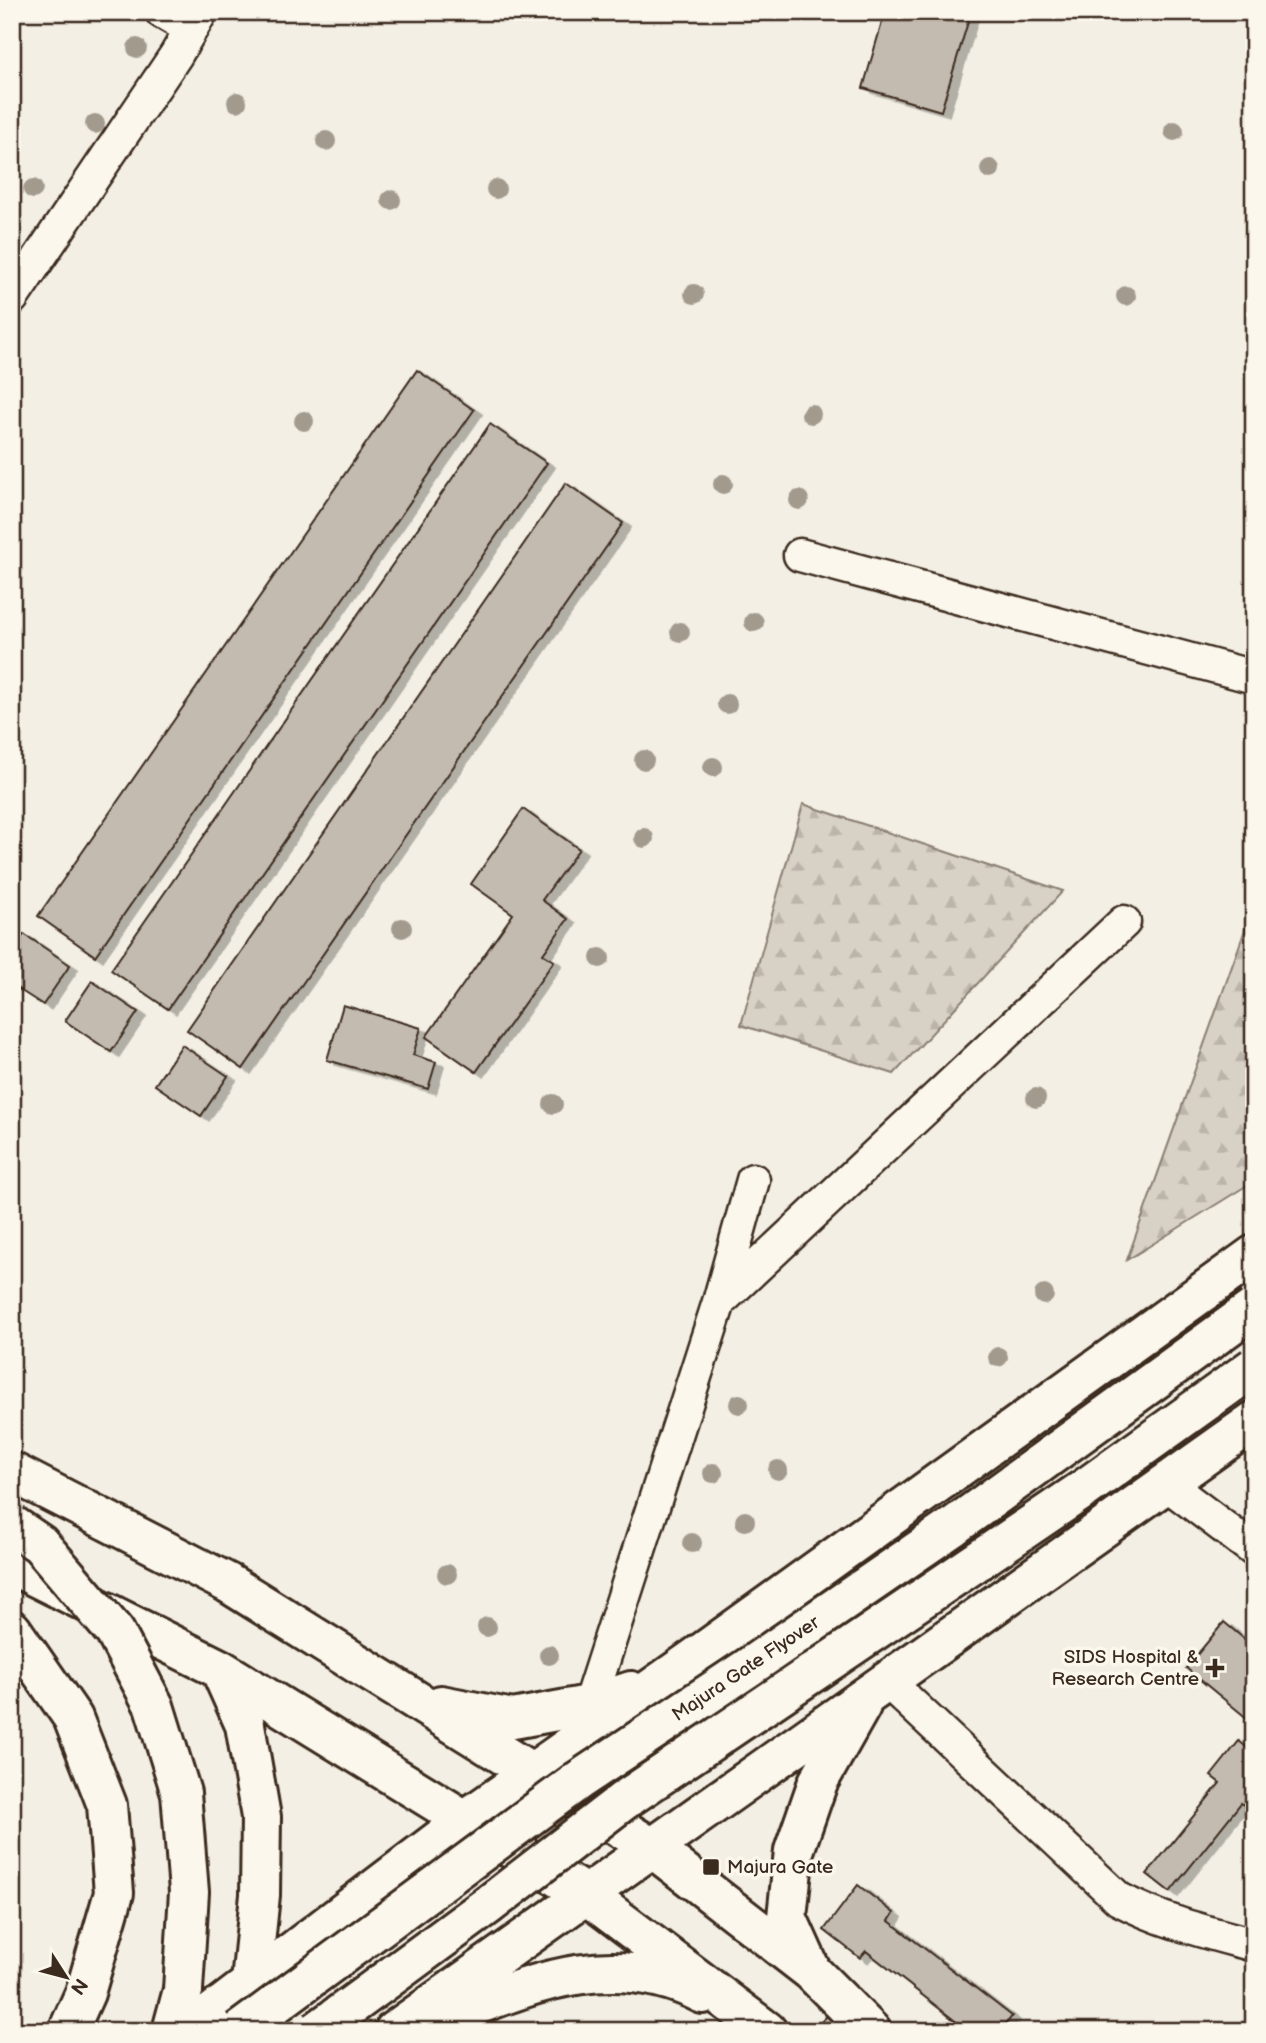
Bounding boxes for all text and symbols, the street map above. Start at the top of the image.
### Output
street label: Majura Gate Flyover [668,1611,825,1727]
place label: SIDS Hospital & Research Centre [1052,1646,1199,1691]
marker: SIDS Hospital & Research Centre [1205,1658,1225,1678]
place label: Majura Gate [727,1856,833,1879]
marker: Majura Gate [701,1857,721,1877]
north arrow [32,1941,102,2011]
text: N [65,1974,92,1999]

